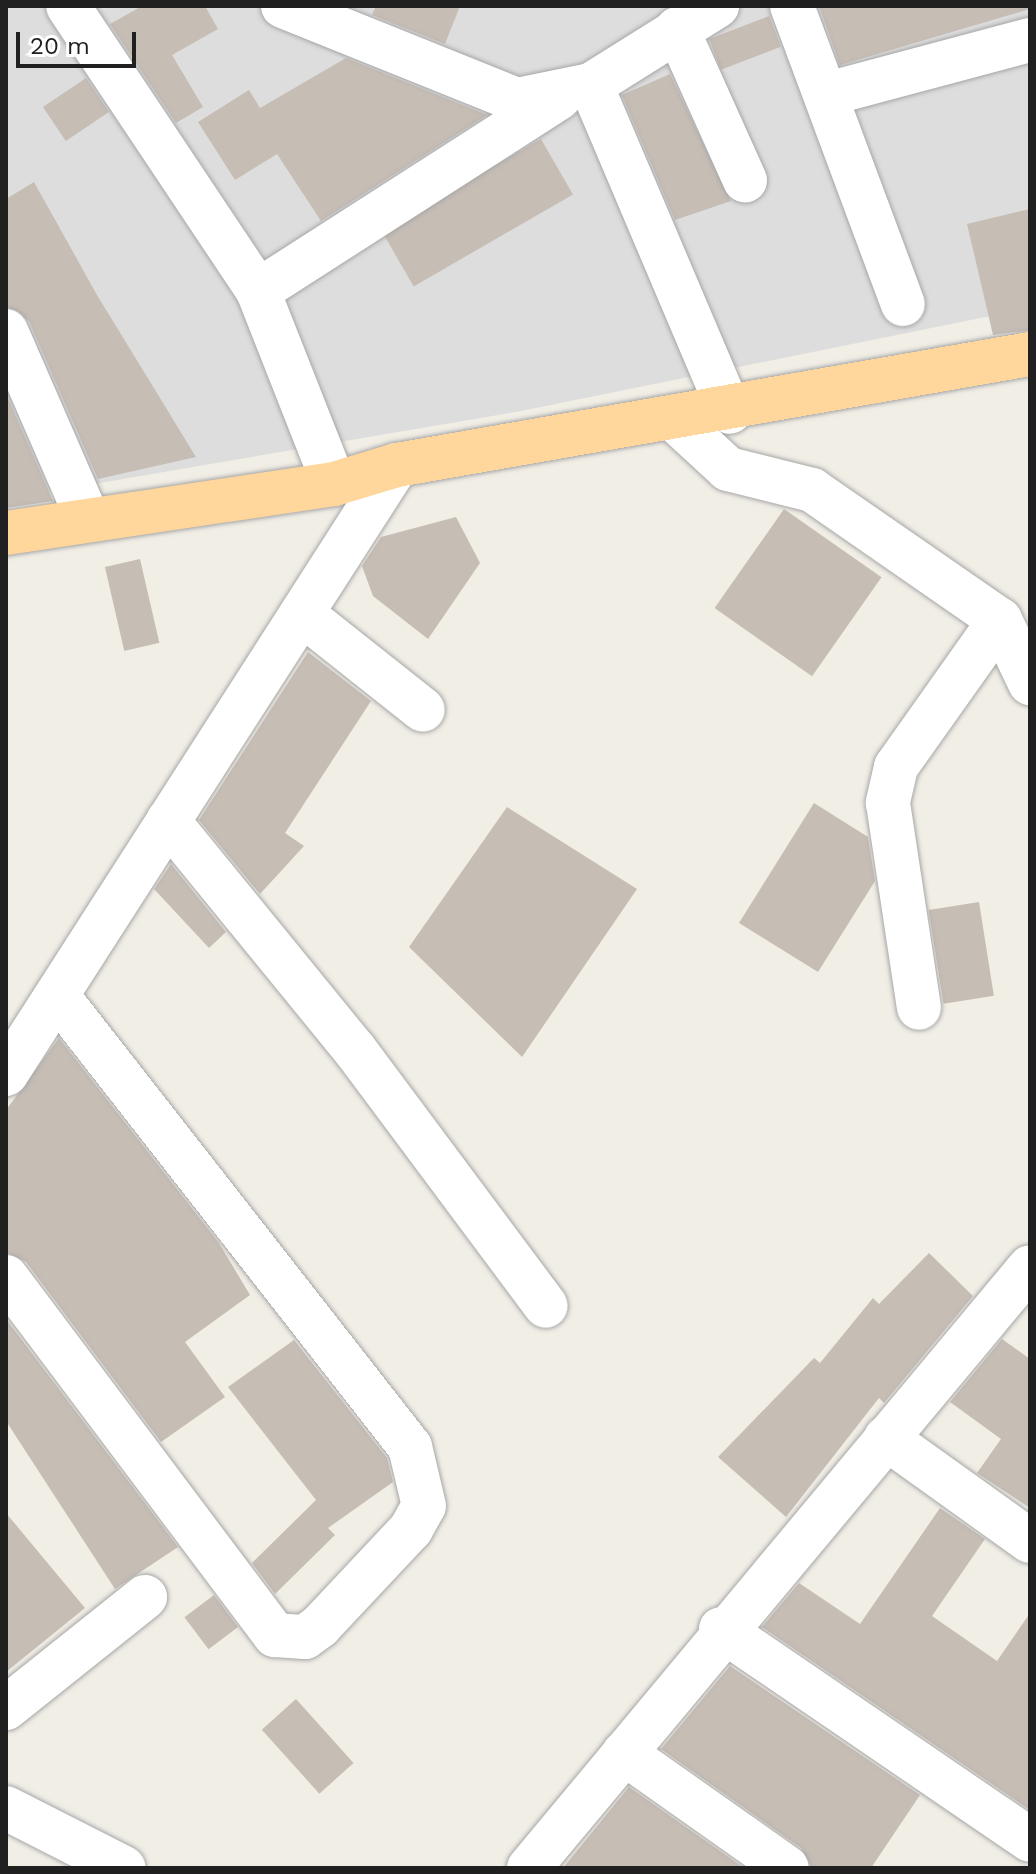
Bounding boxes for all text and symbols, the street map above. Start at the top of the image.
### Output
scale bar [20,16,140,66]
text: 20 m [30,32,90,60]

